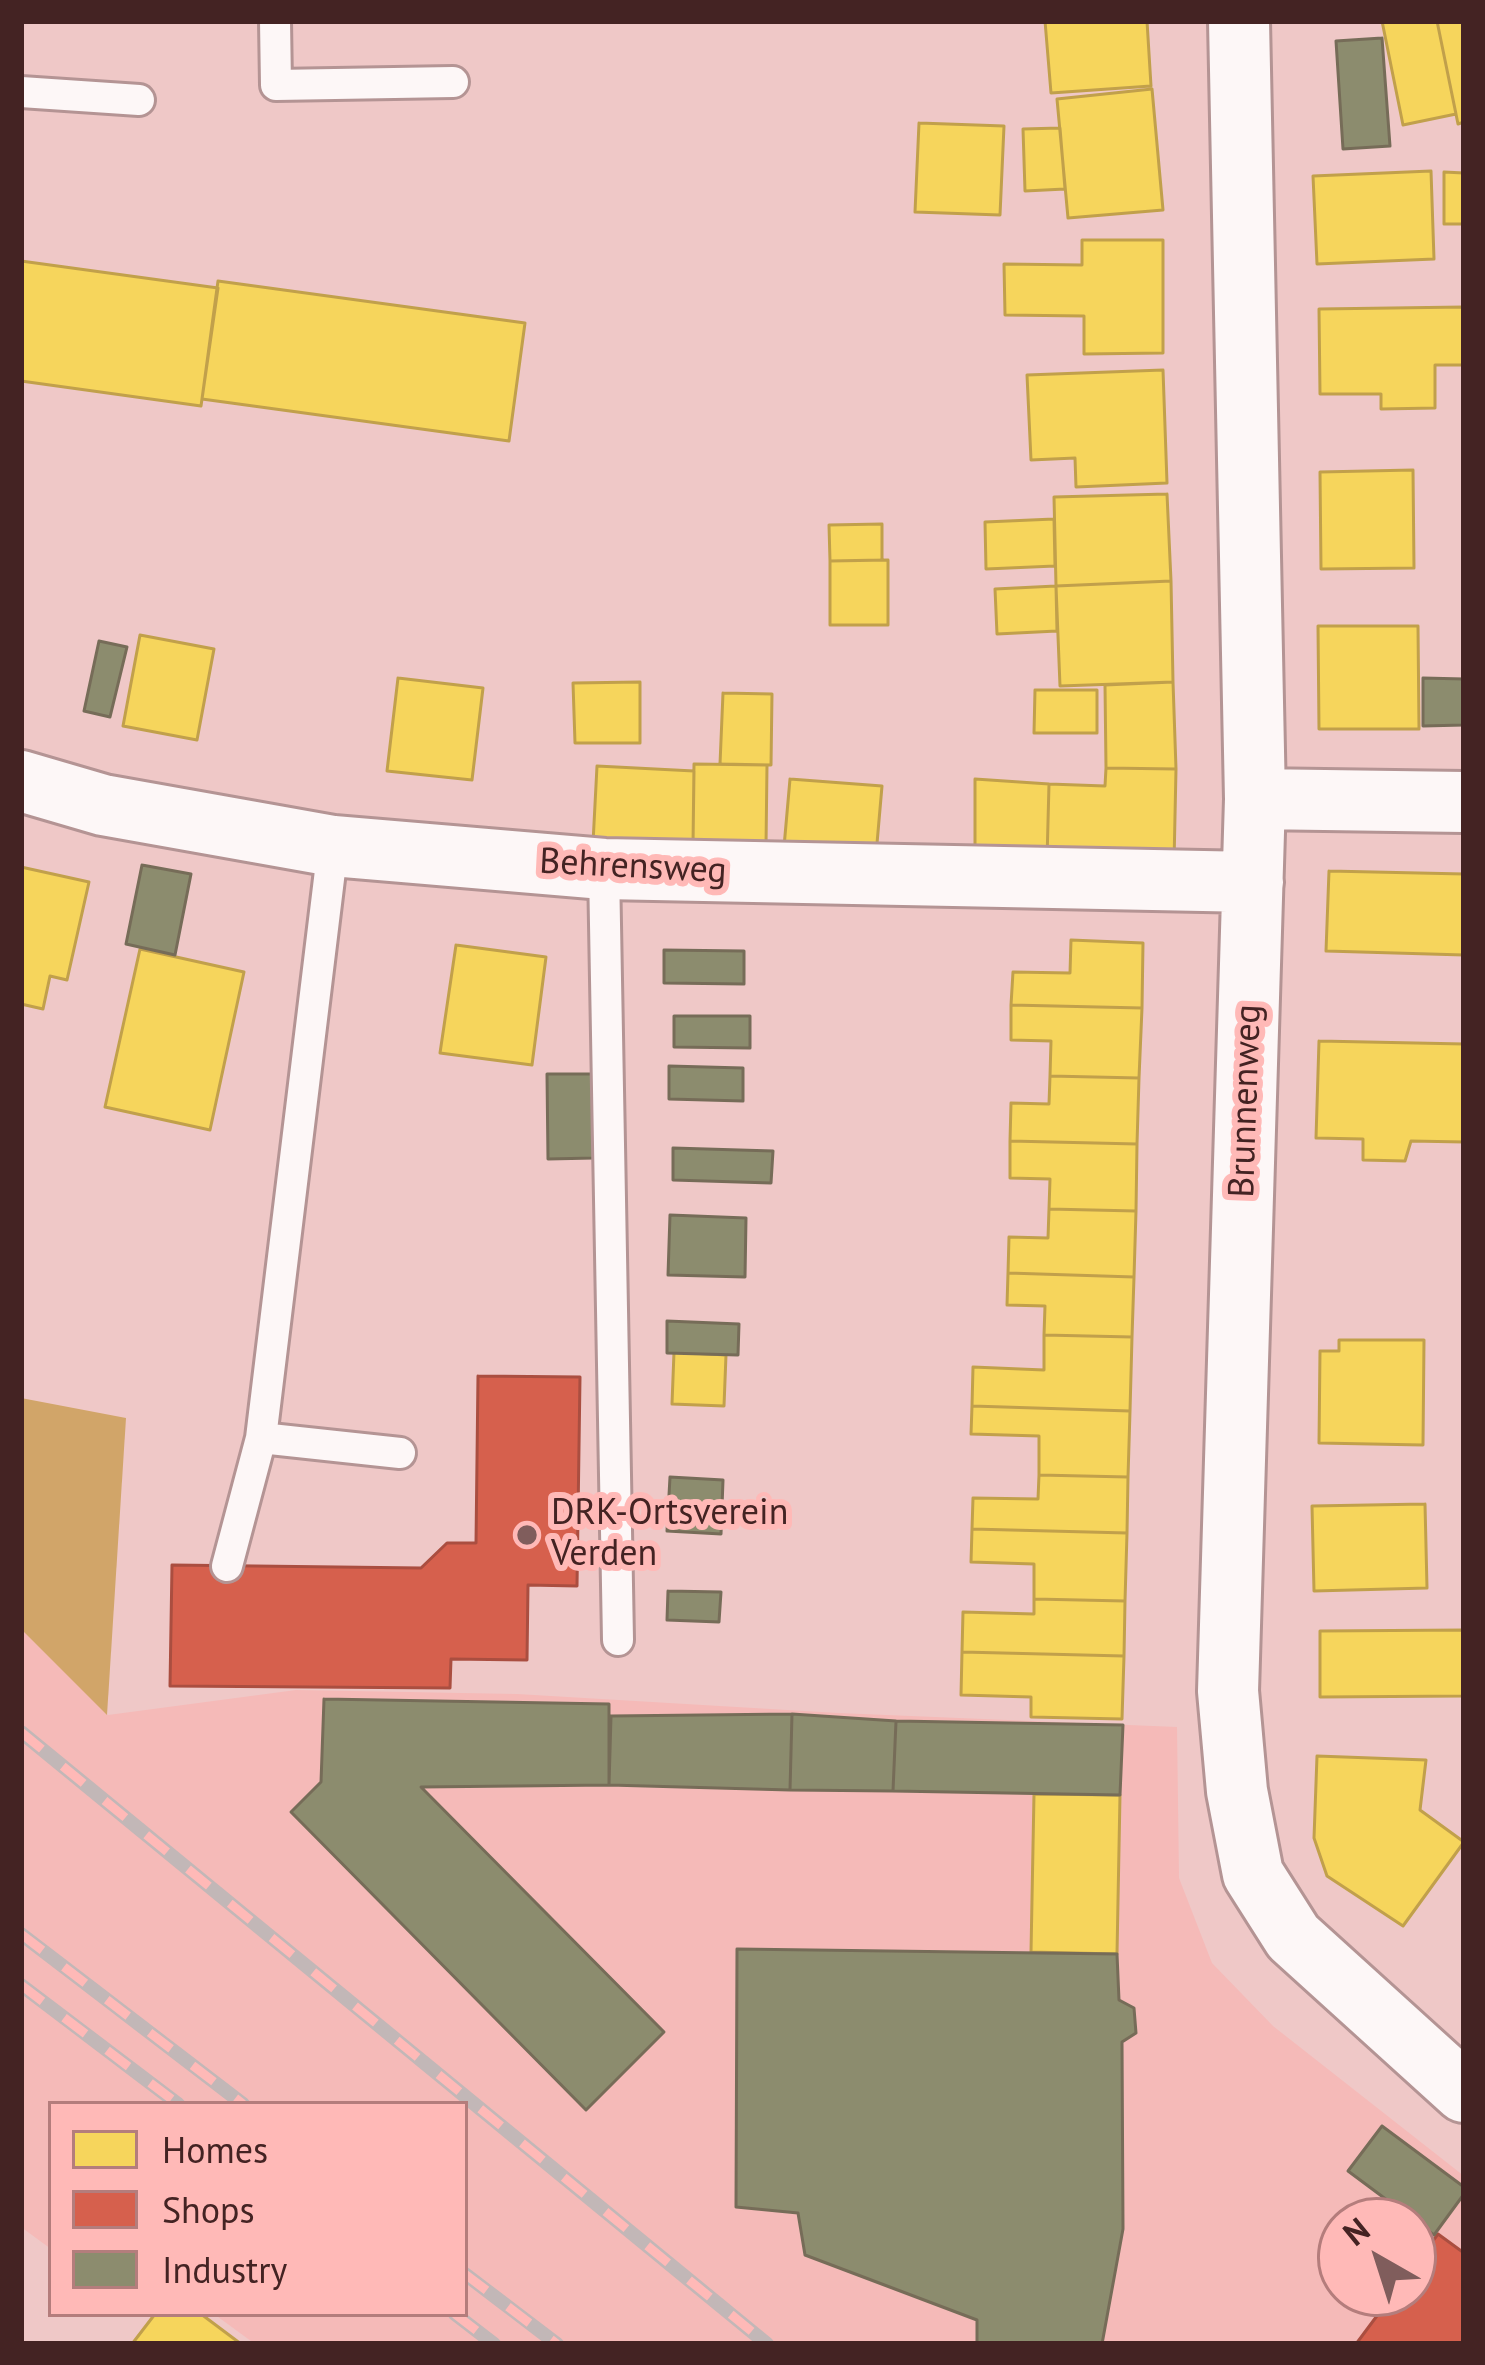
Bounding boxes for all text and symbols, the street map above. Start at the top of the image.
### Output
street label: Behrensweg [538,841,728,893]
street label: Brunnenweg [1221,1004,1271,1198]
place label: DRK-Ortsverein Verden [551,1492,788,1577]
marker: DRK-Ortsverein Verden [514,1522,540,1548]
legend [48,2101,468,2317]
text: Homes [162,2126,268,2173]
text: Shops [162,2186,255,2233]
north arrow [1317,2197,1437,2317]
text: N [1334,2207,1378,2254]
text: Industry [162,2246,287,2293]

